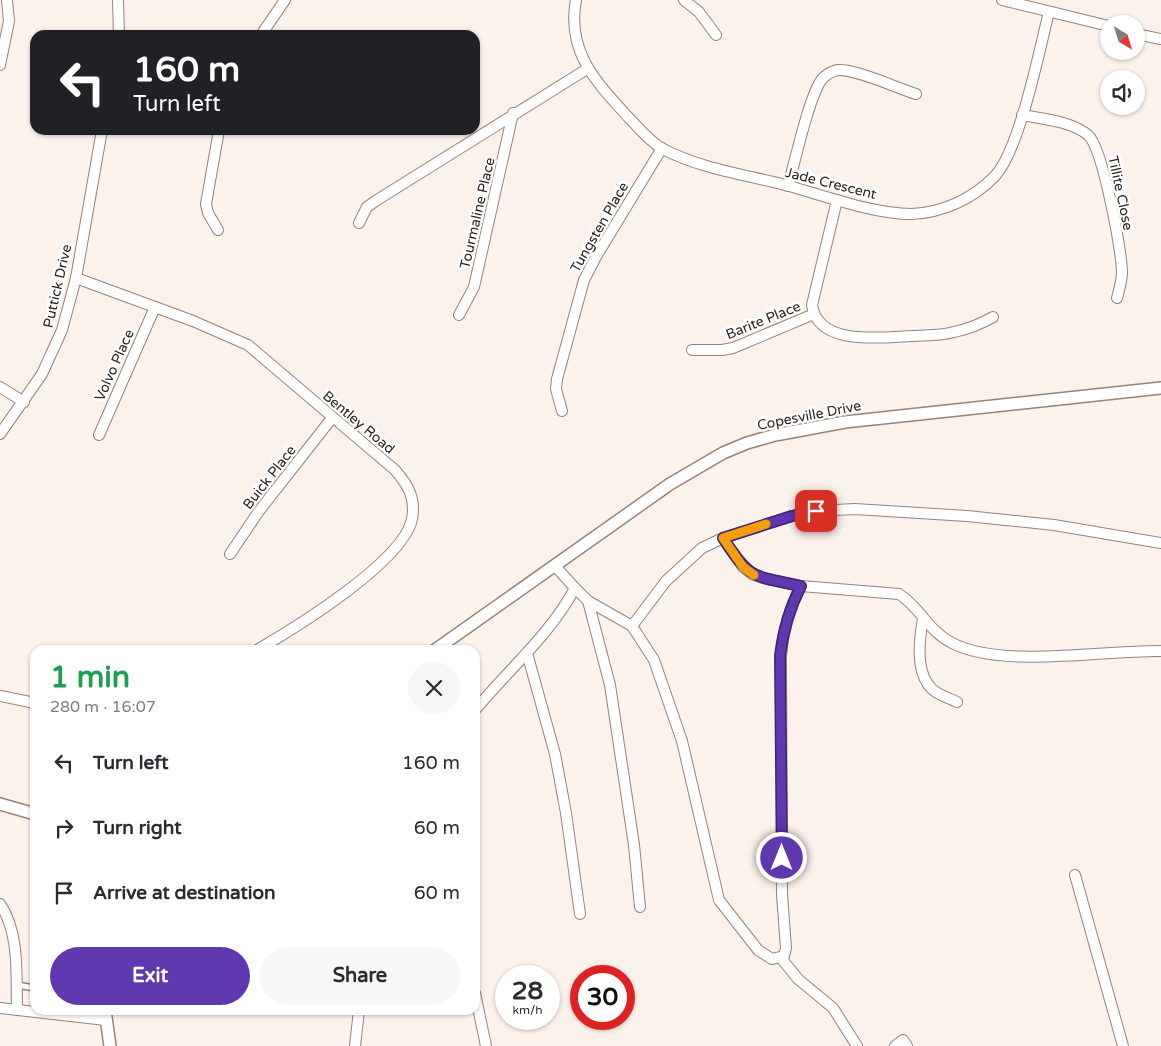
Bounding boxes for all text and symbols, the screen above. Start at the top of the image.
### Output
north arrow [1100,15,1145,60]
map controls [1100,15,1145,115]
text: 160 m [133,49,240,91]
icon: left [50,50,115,115]
button: sound [1100,70,1145,115]
text: Turn left [133,91,221,117]
street label: Tillite Close [1104,154,1137,232]
street label: Tourmaline Place [456,156,499,270]
street label: Jade Crescent [784,164,879,203]
street label: Tungsten Place [567,179,632,275]
street label: Puttick Drive [40,243,75,330]
street label: Barite Place [723,298,803,343]
street label: Volvo Place [91,327,138,404]
street label: Bentley Road [319,387,398,457]
street label: Copesville Drive [756,397,863,434]
street label: Buick Place [239,442,300,513]
pin [795,490,837,532]
icon: arrive [802,497,830,525]
text: 1 min [50,659,130,696]
button: close [408,662,460,714]
text: 280 m · 16:07 [50,697,156,717]
icon: left [50,749,78,777]
text: Turn left [93,752,169,774]
text: 160 m [402,752,460,774]
icon: right [50,814,78,842]
text: Turn right [93,817,181,839]
text: 60 m [414,817,460,839]
position arrow [755,831,807,883]
icon: arrive [50,879,78,907]
text: Arrive at destination [93,882,276,904]
text: 60 m [414,882,460,904]
button: Exit [50,947,250,1005]
button: Share [260,947,460,1005]
speed limit sign: 30 [570,965,635,1030]
text: 28 [512,976,543,1006]
text: km/h [512,1003,543,1017]

